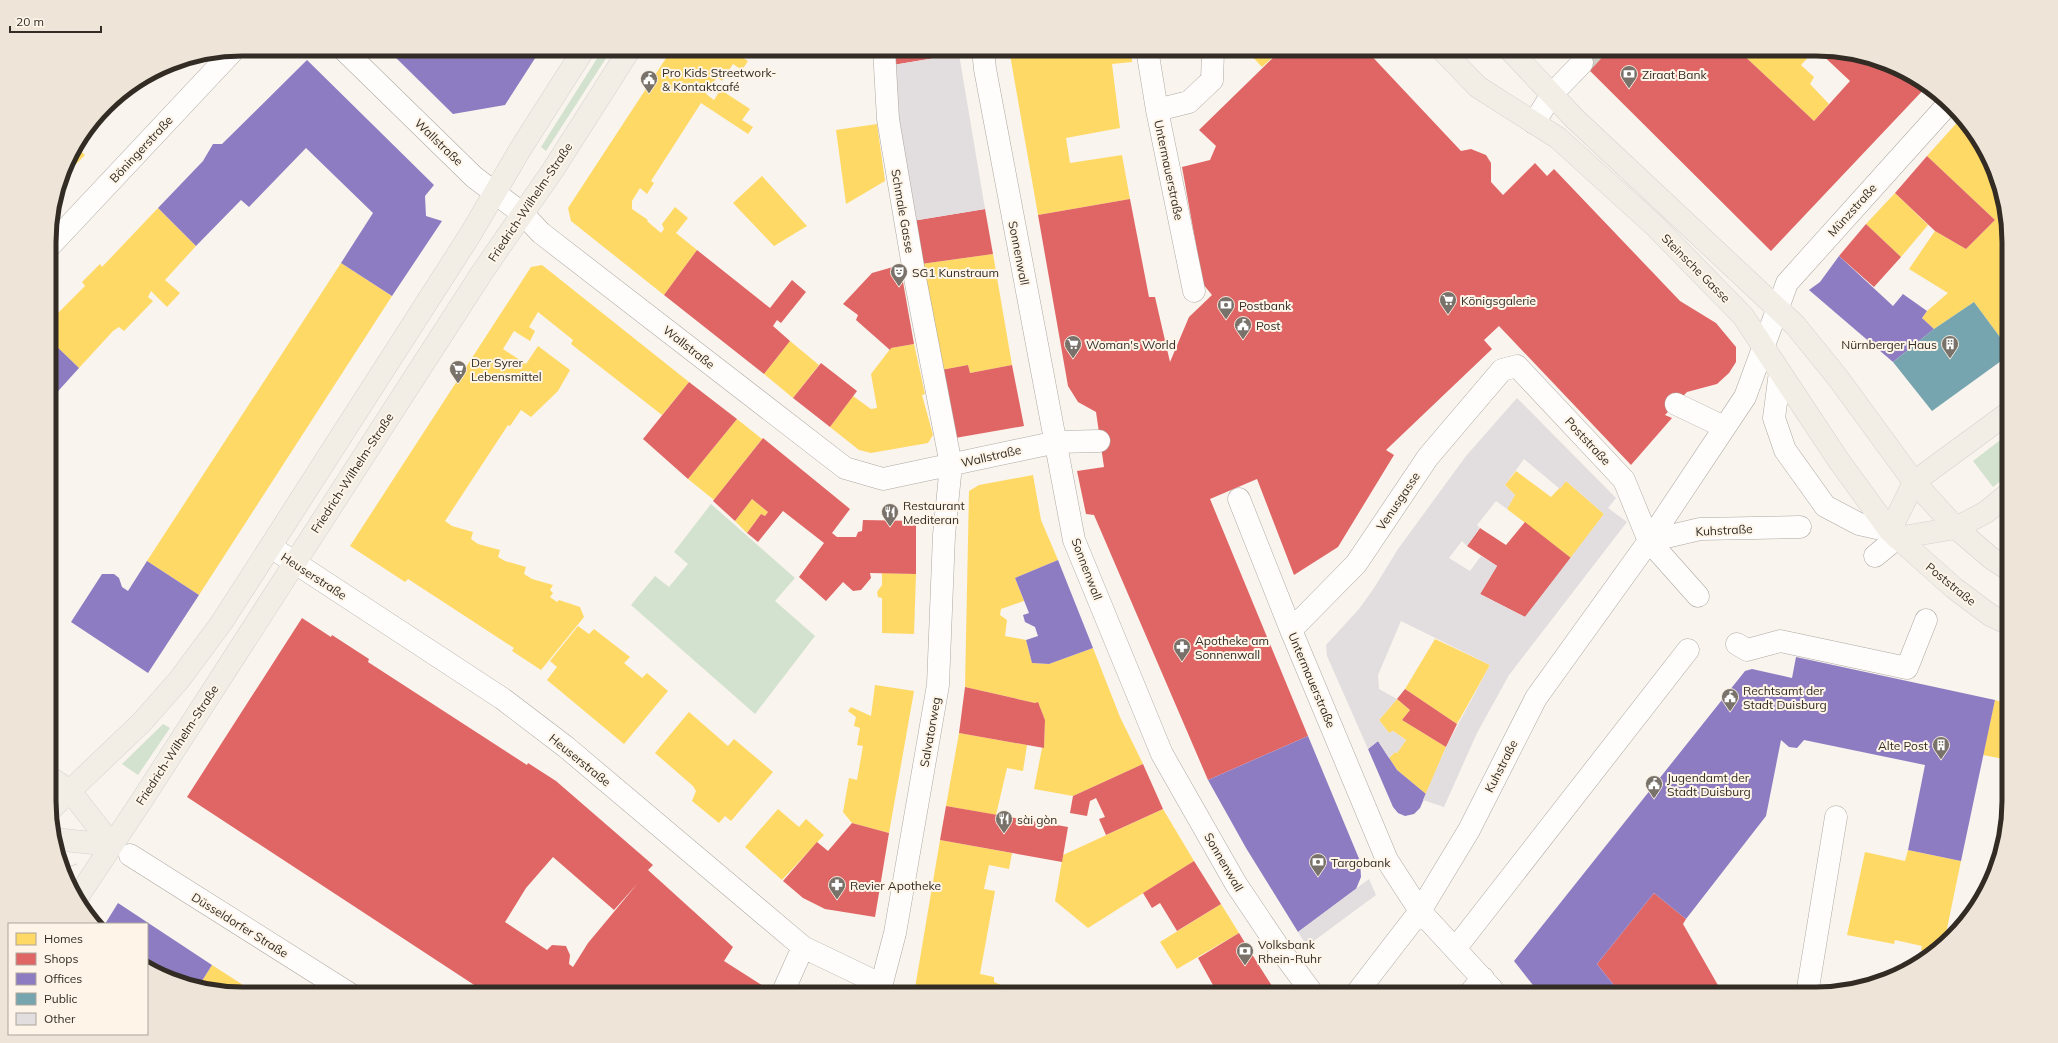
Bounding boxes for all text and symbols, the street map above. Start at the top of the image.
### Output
scale bar [10,8,101,34]
text: 20 m [16,14,44,29]
bank icon: Ziraat Bank [1619,64,1639,89]
place label: Pro Kids Streetwork- & Kontaktcafé [662,65,776,94]
place label: Ziraat Bank [1642,67,1707,82]
public building icon: Pro Kids Streetwork- & Kontaktcafé [639,69,659,94]
street label: Böningerstraße [106,113,176,185]
street label: Wallstraße [412,115,466,169]
street label: Untermauerstraße [1151,119,1187,221]
street label: Friedrich-Wilhelm-Straße [484,140,576,264]
street label: Schmale Gasse [888,168,918,254]
street label: Münzstraße [1824,180,1880,240]
street label: Sonnenwall [1005,220,1033,286]
street label: Steinsche Gasse [1659,231,1733,305]
theatre icon: SG1 Kunstraum [889,262,909,287]
place label: SG1 Kunstraum [912,265,999,280]
supermarket icon: Königsgalerie [1438,290,1458,315]
place label: Königsgalerie [1461,293,1536,308]
bank icon: Postbank [1216,295,1236,320]
place label: Postbank [1239,298,1292,313]
public building icon: Post [1233,315,1253,340]
place label: Post [1256,318,1281,333]
street label: Wallstraße [660,322,718,372]
supermarket icon: Woman's World [1063,334,1083,359]
building icon: Nürnberger Haus [1940,334,1960,359]
place label: Woman's World [1086,337,1176,352]
place label: Nürnberger Haus [1841,337,1937,352]
place label: Der Syrer Lebensmittel [471,355,542,384]
supermarket icon: Der Syrer Lebensmittel [448,359,468,384]
street label: Friedrich-Wilhelm-Straße [307,410,397,536]
street label: Poststraße [1562,414,1614,468]
street label: Wallstraße [959,442,1023,470]
street label: Venusgasse [1373,469,1423,533]
place label: Restaurant Mediteran [903,498,965,527]
restaurant icon: Restaurant Mediteran [880,502,900,527]
street label: Kuhstraße [1695,521,1753,539]
street label: Sonnenwall [1068,536,1106,602]
street label: Heuserstraße [278,549,350,603]
street label: Poststraße [1923,559,1979,609]
street label: Untermauerstraße [1285,630,1339,730]
place label: Apotheke am Sonnenwall [1195,633,1269,662]
pharmacy icon: Apotheke am Sonnenwall [1172,637,1192,662]
street label: Friedrich-Wilhelm-Straße [132,682,222,808]
place label: Rechtsamt der Stadt Duisburg [1743,683,1827,712]
public building icon: Rechtsamt der Stadt Duisburg [1720,687,1740,712]
street label: Salvatorweg [916,696,944,768]
street label: Heuserstraße [546,731,614,789]
building icon: Alte Post [1931,735,1951,760]
street label: Kuhstraße [1481,737,1521,795]
place label: Alte Post [1878,738,1928,753]
place label: Jugendamt der Stadt Duisburg [1667,770,1751,799]
public building icon: Jugendamt der Stadt Duisburg [1644,774,1664,799]
restaurant icon: sài gòn [994,809,1014,834]
place label: sài gòn [1017,812,1057,827]
street label: Sonnenwall [1201,830,1247,894]
bank icon: Targobank [1308,852,1328,877]
place label: Targobank [1331,855,1391,870]
pharmacy icon: Revier Apotheke [827,875,847,900]
place label: Revier Apotheke [850,878,941,893]
street label: Düsseldorfer Straße [189,889,291,961]
legend [8,923,148,1035]
text: Homes [44,931,83,946]
place label: Volksbank Rhein-Ruhr [1258,937,1322,966]
bank icon: Volksbank Rhein-Ruhr [1235,941,1255,966]
text: Shops [44,951,79,966]
text: Offices [44,971,82,986]
text: Public [44,991,78,1006]
text: Other [44,1011,76,1026]

